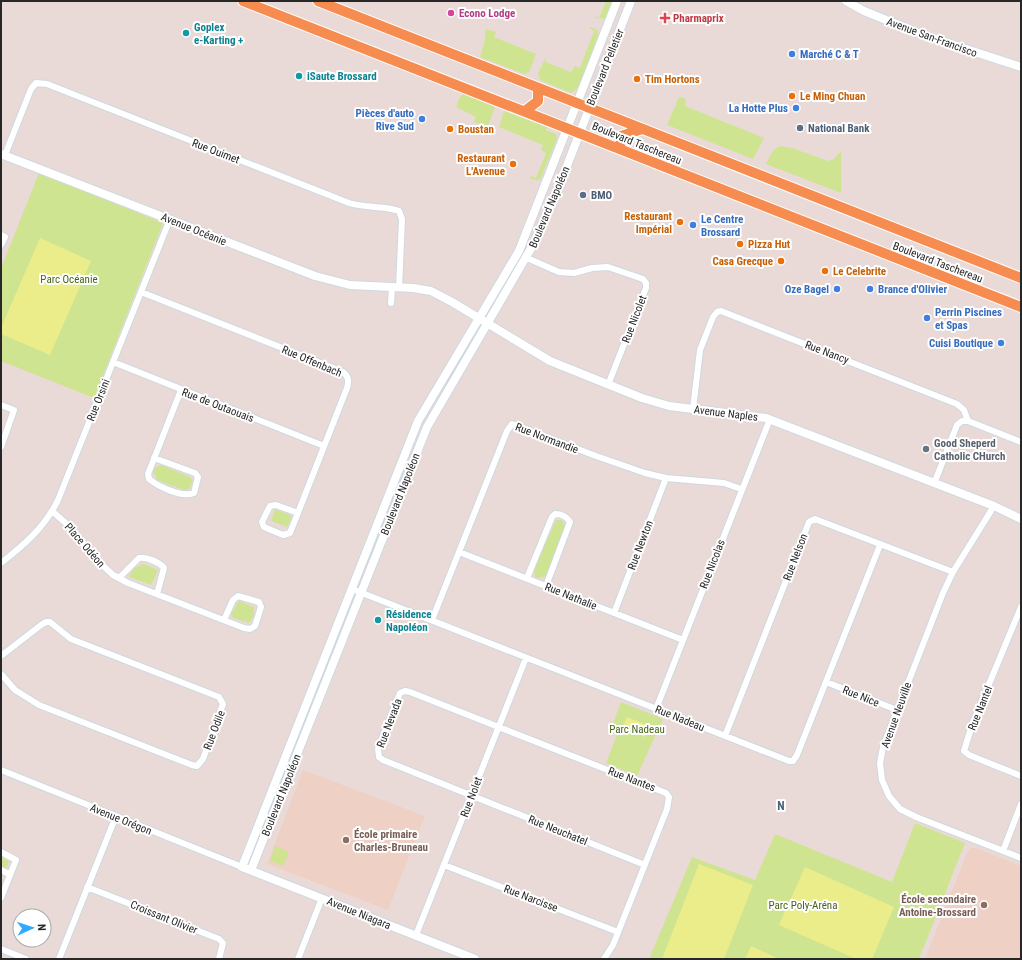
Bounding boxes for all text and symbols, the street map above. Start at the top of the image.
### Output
place label: Econo Lodge [459,7,515,20]
marker: Econo Lodge [446,8,456,18]
place label: Pharmaprix [673,12,724,25]
marker: Pharmaprix [660,13,670,23]
street label: Avenue San-Francisco [885,15,979,60]
place label: Goplex e-Karting + [194,21,243,47]
street label: Boulevard Pelletier [584,26,627,107]
marker: Goplex e-Karting + [181,28,191,38]
place label: Marché C & T [800,48,859,61]
marker: Marché C & T [787,49,797,59]
place label: iSaute Brossard [307,70,377,83]
marker: iSaute Brossard [294,71,304,81]
place label: Tim Hortons [645,73,700,86]
marker: Tim Hortons [632,74,642,84]
place label: Le Ming Chuan [800,90,865,103]
marker: Le Ming Chuan [787,91,797,101]
place label: La Hotte Plus [729,102,788,115]
marker: La Hotte Plus [791,103,801,113]
place label: Pièces d'auto Rive Sud [356,107,415,133]
marker: Pièces d'auto Rive Sud [417,114,427,124]
street label: Boulevard Taschereau [590,120,683,167]
place label: National Bank [808,122,870,135]
place label: Boustan [458,123,494,136]
marker: National Bank [795,123,805,133]
marker: Boustan [445,124,455,134]
street label: Rue Ouimet [190,136,241,166]
place label: Restaurant L'Avenue [457,152,506,178]
marker: Restaurant L'Avenue [508,159,518,169]
street label: Boulevard Napoléon [526,165,572,250]
place label: BMO [591,189,613,202]
marker: BMO [578,190,588,200]
street label: Avenue Océanie [159,210,228,248]
place label: Restaurant Impérial [624,210,673,236]
place label: Le Centre Brossard [701,213,743,239]
marker: Restaurant Impérial [675,217,685,227]
marker: Le Centre Brossard [688,220,698,230]
place label: Pizza Hut [748,238,791,251]
marker: Pizza Hut [735,239,745,249]
street label: Boulevard Taschereau [891,239,985,286]
place label: Casa Grecque [712,255,773,268]
marker: Casa Grecque [776,256,786,266]
place label: Le Celebrite [833,265,886,278]
marker: Le Celebrite [820,266,830,276]
park label: Parc Océanie [40,273,98,286]
place label: Oze Bagel [785,283,829,296]
place label: Brance d'Olivier [878,283,947,296]
marker: Oze Bagel [832,284,842,294]
marker: Brance d'Olivier [865,284,875,294]
street label: Rue Nicolet [619,294,649,345]
place label: Perrin Piscines et Spas [935,306,1002,332]
marker: Perrin Piscines et Spas [922,313,932,323]
place label: Cuisi Boutique [929,337,993,350]
street label: Rue Nancy [803,338,851,367]
marker: Cuisi Boutique [996,338,1006,348]
street label: Rue Offenbach [280,343,344,380]
street label: Rue Orsini [84,377,113,423]
street label: Rue de Outaouais [180,386,256,425]
street label: Avenue Naples [693,403,759,424]
street label: Rue Normandie [513,420,580,456]
place label: Good Sheperd Catholic CHurch [934,437,1005,463]
marker: Good Sheperd Catholic CHurch [921,444,931,454]
street label: Boulevard Napoléon [378,451,423,537]
street label: Rue Newton [625,519,656,572]
street label: Place Odéon [62,520,107,570]
street label: Rue Nelson [781,532,810,582]
street label: Rue Nicolas [697,538,728,591]
street label: Rue Nathalie [543,580,599,613]
place label: Résidence Napoléon [386,608,432,634]
marker: Résidence Napoléon [373,615,383,625]
street label: Avenue Neuville [879,681,914,750]
street label: Rue Nice [841,683,881,710]
street label: Rue Nantel [966,684,995,732]
street label: Rue Nevada [374,697,405,749]
street label: Rue Nadeau [653,703,706,734]
street label: Rue Odile [201,709,228,752]
park label: Parc Nadeau [609,723,665,736]
street label: Boulevard Napoléon [259,752,304,838]
street label: Rue Nantes [606,764,657,794]
street label: Rue Nolet [458,775,485,819]
district label: N [777,799,785,813]
street label: Avenue Orégon [88,801,154,838]
street label: Rue Neuchatel [526,813,589,848]
place label: École primaire Charles-Bruneau [354,828,428,854]
marker: École primaire Charles-Bruneau [341,835,351,845]
street label: Rue Narcisse [502,882,560,915]
place label: École secondaire Antoine-Brossard [899,893,976,919]
street label: Avenue Niagara [325,895,393,932]
street label: Croissant Olivier [128,898,200,937]
park label: Parc Poly-Aréna [769,899,837,912]
marker: École secondaire Antoine-Brossard [979,900,989,910]
north arrow [12,908,52,948]
text: N [35,924,48,931]

